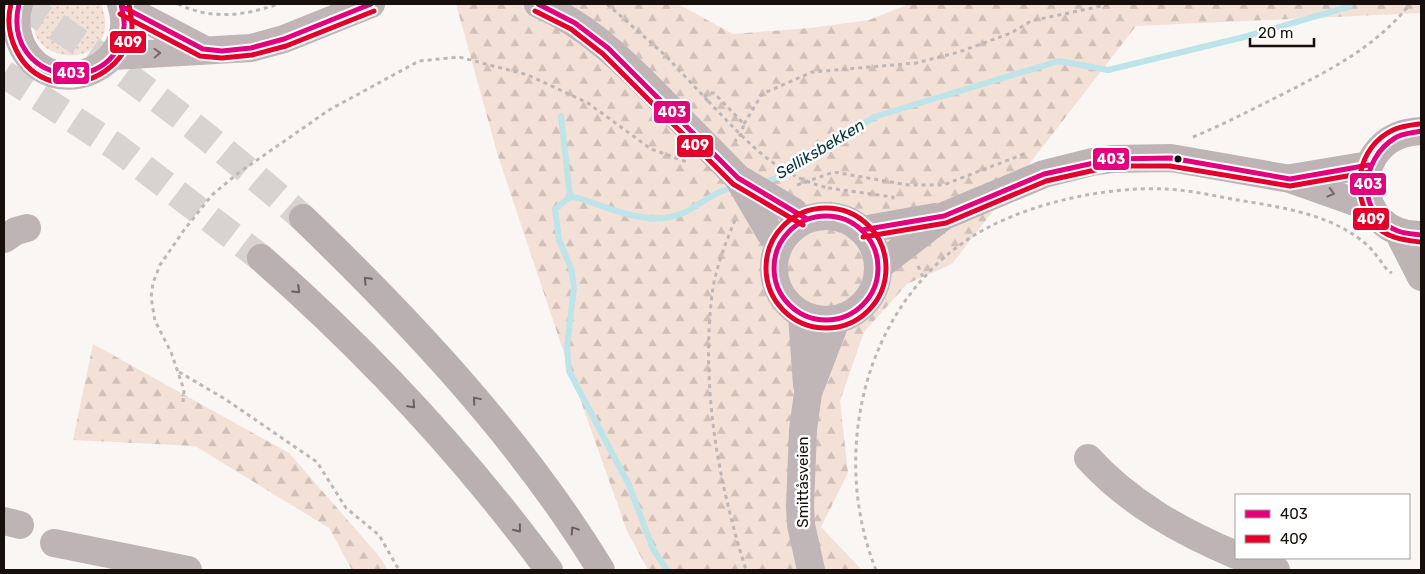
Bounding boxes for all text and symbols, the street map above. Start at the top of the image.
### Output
scale bar [1250,15,1314,47]
text: 20 m [1258,24,1293,42]
line badge: 409 [109,30,147,54]
text: 409 [114,34,142,51]
one-way arrow [154,48,162,58]
line badge: 403 [52,61,90,85]
text: 403 [57,65,85,82]
line badge: 403 [653,100,691,124]
text: 403 [658,104,686,121]
water label: Selliksbekken [772,115,868,183]
line badge: 409 [676,134,714,158]
text: 409 [681,137,709,154]
line badge: 403 [1092,147,1130,171]
text: 403 [1097,151,1125,168]
unlabelled marker [1173,154,1183,164]
line badge: 403 [1349,172,1387,196]
text: 403 [1354,176,1382,193]
one-way arrow [1326,188,1334,198]
line badge: 409 [1352,207,1390,231]
text: 409 [1357,211,1385,228]
one-way arrow [364,277,373,286]
one-way arrow [291,285,300,294]
one-way arrow [472,397,481,406]
one-way arrow [406,399,415,408]
street label: Smittåsveien [794,436,812,528]
legend [1235,494,1410,559]
text: 403 [1280,505,1308,523]
one-way arrow [512,523,521,532]
one-way arrow [571,526,580,535]
text: 409 [1280,530,1308,548]

